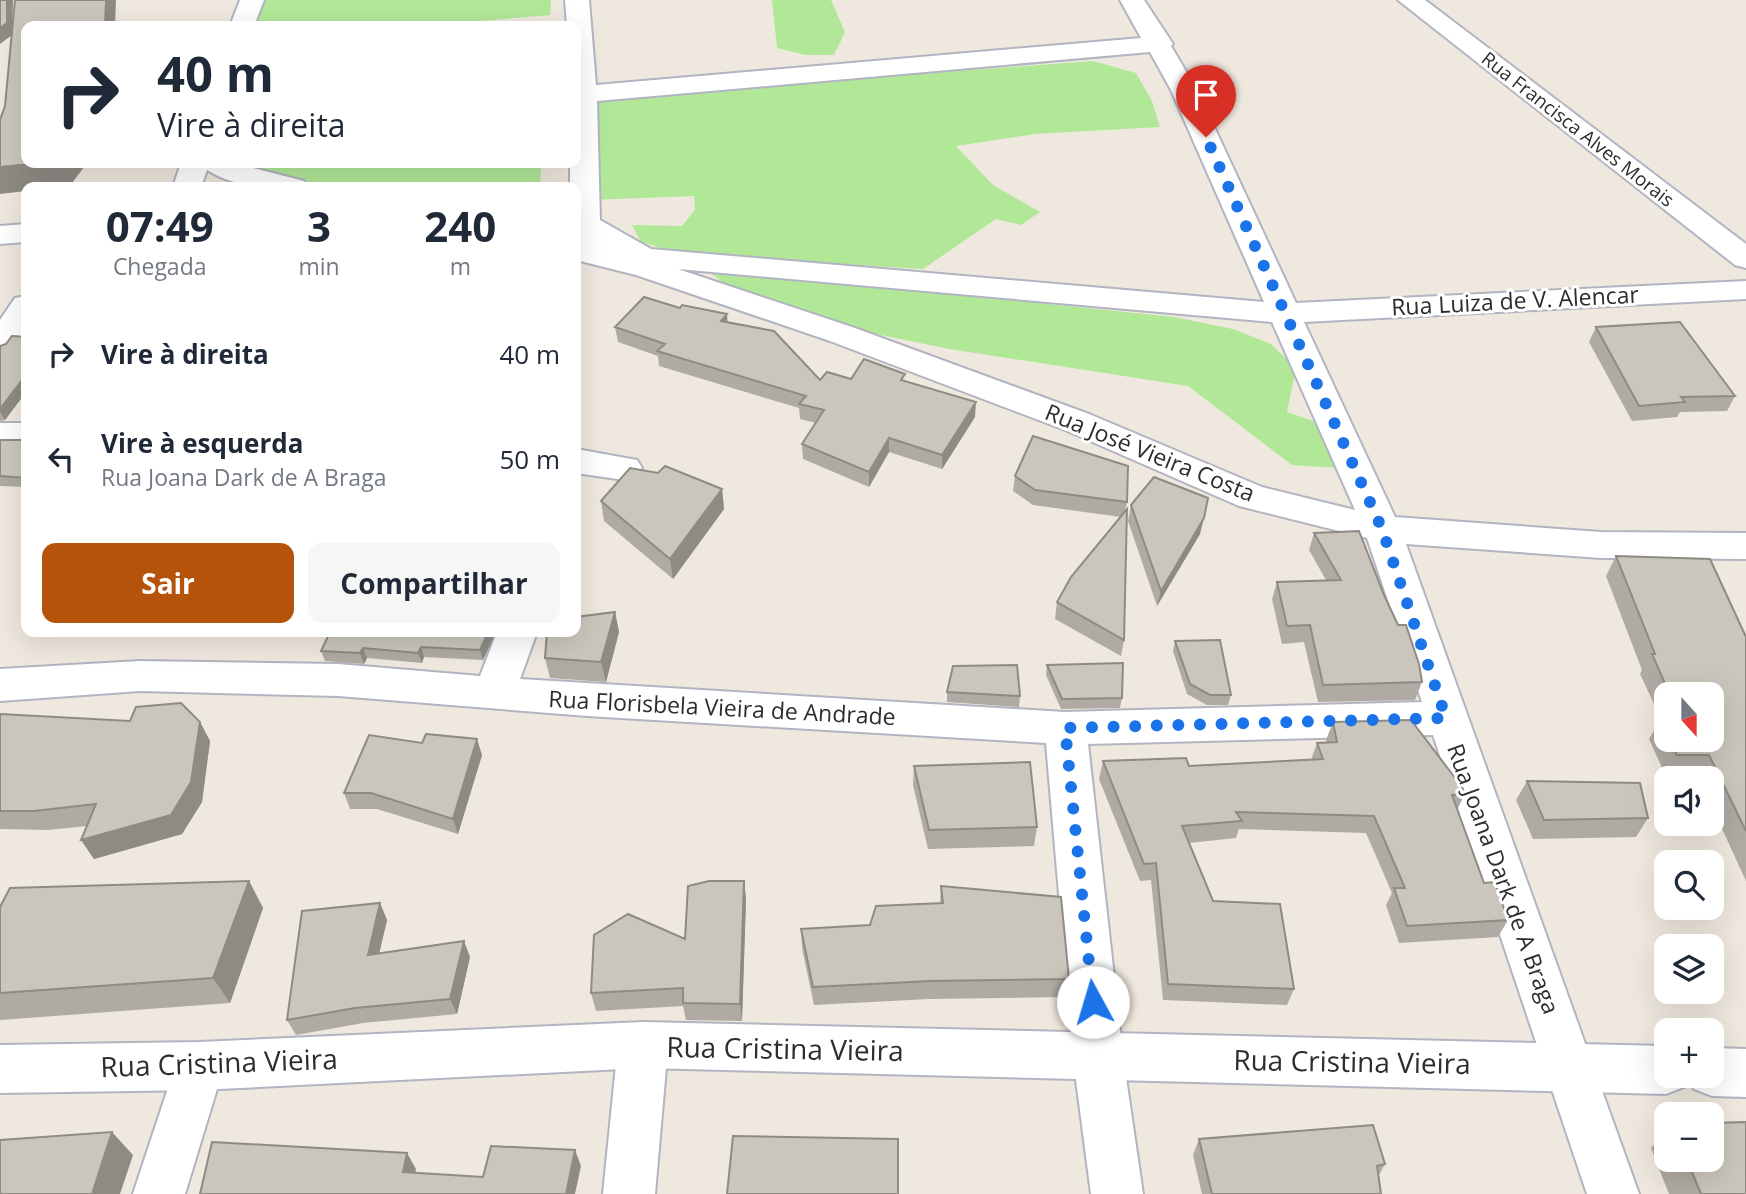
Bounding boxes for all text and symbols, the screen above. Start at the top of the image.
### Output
text: 40 m [157,40,274,106]
street label: Rua Francisca Alves Morais [1476,46,1680,212]
icon: right [42,49,133,140]
pin [1176,65,1236,137]
icon: arrive [1187,76,1225,114]
text: Vire à direita [157,103,346,146]
text: 07:49 [106,197,214,254]
text: 3 [307,197,331,254]
text: 240 [424,197,496,254]
text: Chegada [113,250,207,282]
text: min [298,250,340,282]
text: m [450,250,471,282]
street label: Rua Luiza de V. Alencar [1390,278,1640,322]
icon: right [42,335,80,373]
text: Vire à direita [101,336,269,372]
text: 40 m [499,336,560,372]
street label: Rua José Vieira Costa [1041,395,1260,509]
text: Vire à esquerda [101,425,303,461]
icon: left [42,440,80,478]
text: 50 m [499,441,560,477]
text: Rua Joana Dark de A Braga [101,461,386,493]
button: Sair [42,543,294,623]
button: Compartilhar [308,543,560,623]
street label: Rua Florisbela Vieira de Andrade [548,682,896,732]
north arrow [1654,682,1724,752]
map controls [1654,682,1724,1172]
street label: Rua Joana Dark de A Braga [1440,739,1568,1018]
button: sound [1654,766,1724,836]
button: search [1654,850,1724,920]
button: layers [1654,934,1724,1004]
position arrow [1056,965,1130,1039]
button: + [1654,1018,1724,1088]
street label: Rua Cristina Vieira [666,1027,904,1069]
street label: Rua Cristina Vieira [100,1039,338,1085]
street label: Rua Cristina Vieira [1233,1040,1471,1082]
button: − [1654,1102,1724,1172]

